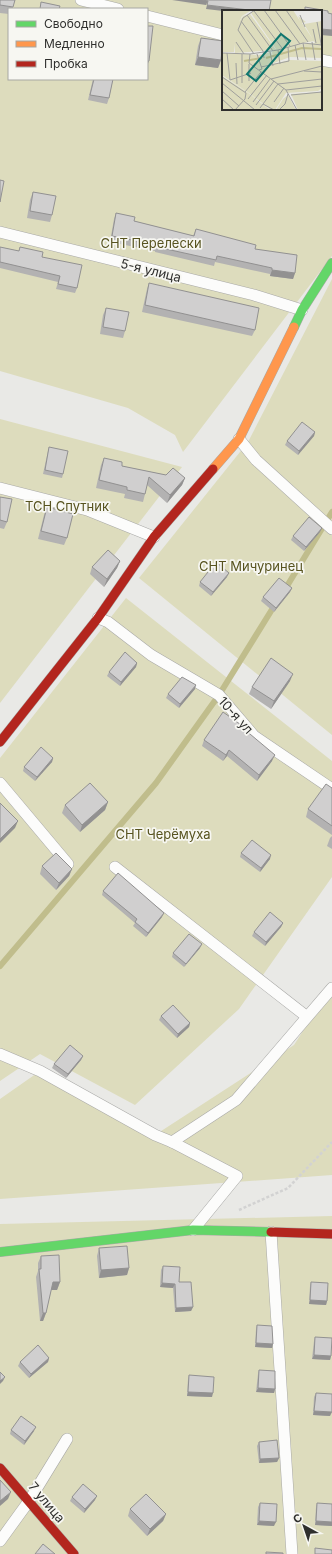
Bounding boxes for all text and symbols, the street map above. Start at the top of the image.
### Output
legend [8,8,148,80]
inset map [222,10,322,110]
text: Свободно [44,16,103,31]
text: Медленно [44,36,105,51]
text: Пробка [44,56,88,71]
park label: СНТ Перелески [100,235,202,251]
street label: 5-я улица [119,255,183,285]
park label: ТСН Спутник [25,498,109,514]
park label: СНТ Мичуринец [199,558,303,574]
street label: 10-я ул [215,693,257,737]
park label: СНТ Черёмуха [115,826,211,842]
street label: 7 улица [25,1478,69,1526]
north arrow [284,1506,324,1546]
text: С [290,1510,305,1526]

